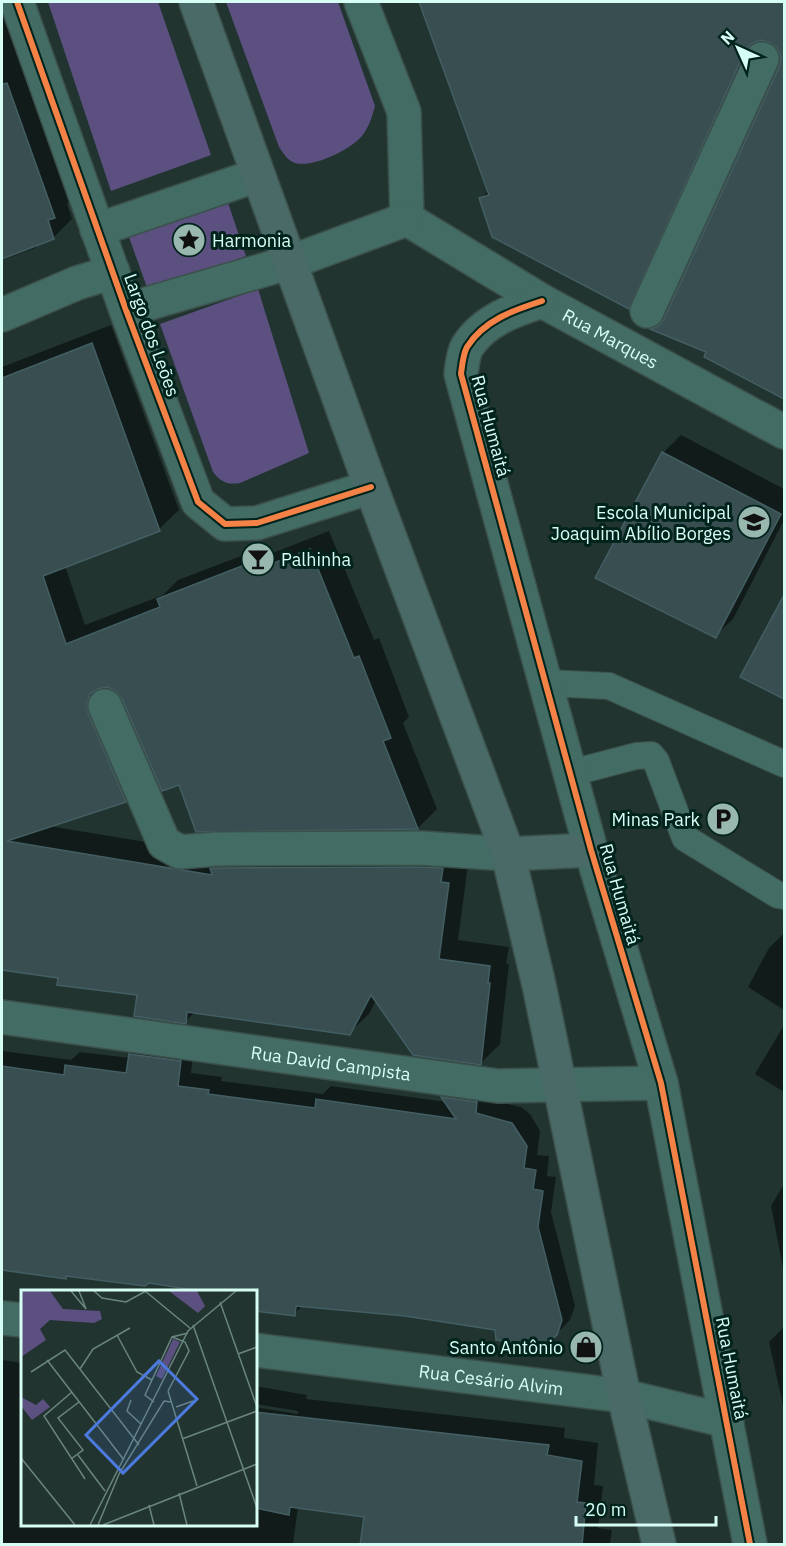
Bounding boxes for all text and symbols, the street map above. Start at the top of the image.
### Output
north arrow [708,18,768,78]
text: N [716,26,739,49]
place icon: Harmonia [171,222,207,258]
place label: Harmonia [212,229,291,252]
street label: Largo dos Leões [119,270,185,400]
street label: Rua Marques [559,303,663,373]
street label: Rua Humaitá [466,373,516,480]
place label: Escola Municipal Joaquim Abílio Borges [551,501,731,545]
school or university icon: Escola Municipal Joaquim Abílio Borges [736,504,772,540]
bar icon: Palhinha [240,541,276,577]
place label: Palhinha [281,548,351,571]
parking icon: Minas Park [705,801,741,837]
place label: Minas Park [612,808,701,831]
street label: Rua Humaitá [595,841,646,948]
street label: Rua David Campista [249,1040,413,1085]
inset map [21,1290,256,1525]
street label: Rua Humaitá [711,1315,753,1422]
shop icon: Santo Antônio [568,1329,604,1365]
place label: Santo Antônio [449,1336,563,1359]
street label: Rua Cesário Alvim [417,1359,565,1400]
scale bar [576,1489,716,1527]
text: 20 m [585,1498,627,1521]

